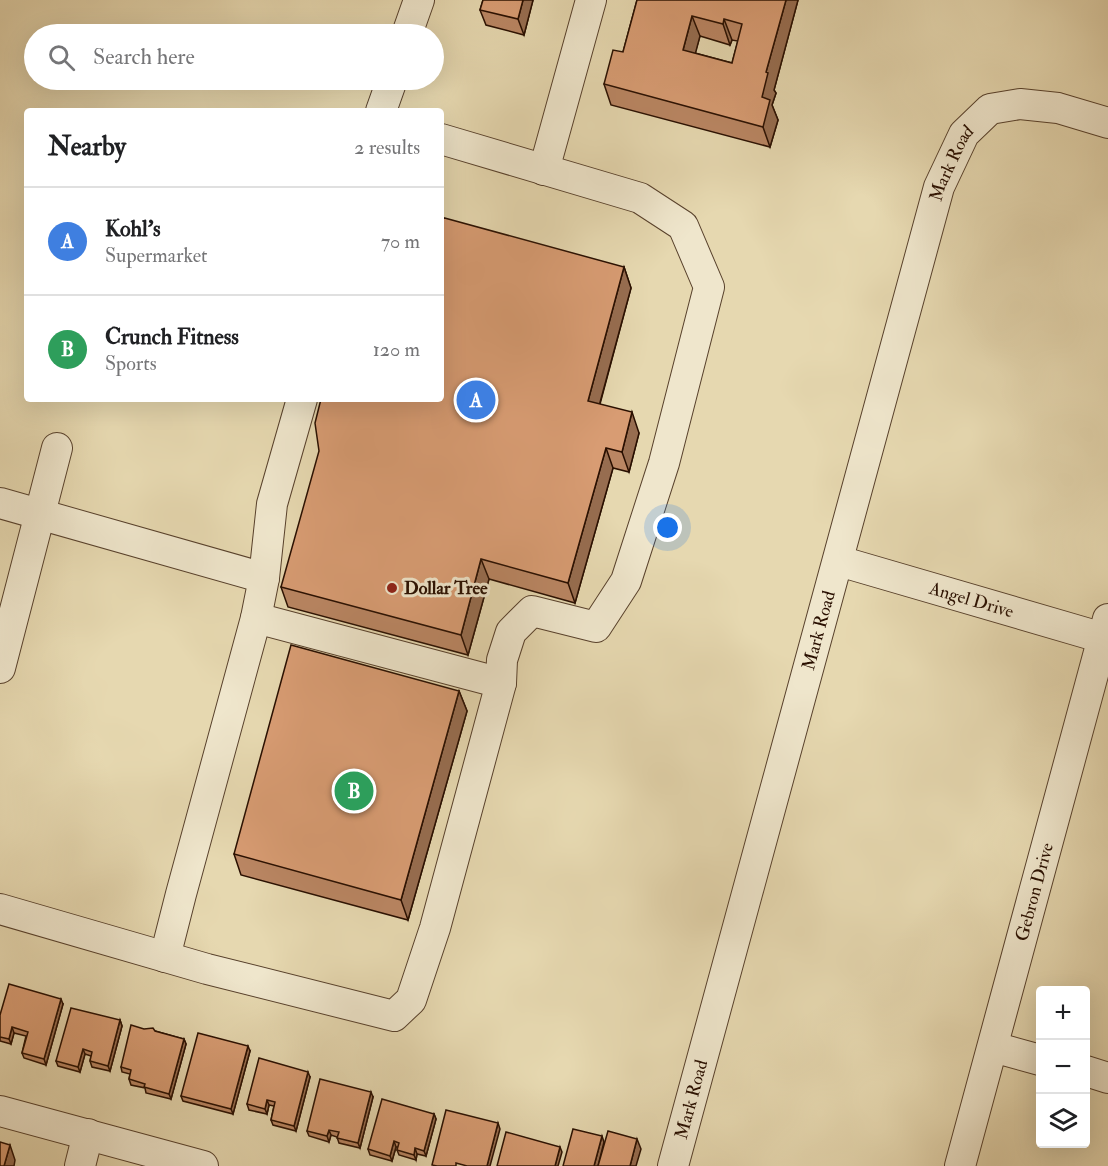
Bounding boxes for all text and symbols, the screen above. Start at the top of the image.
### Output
search box [24,24,444,90]
icon: search [45,41,78,74]
text: Search here [93,43,195,71]
street label: Mark Road [925,120,979,204]
text: Nearby [48,131,126,163]
text: 2 results [354,135,420,160]
text: Kohl's [105,215,160,243]
text: A [61,229,74,254]
text: 70 m [381,229,420,254]
text: Supermarket [105,243,208,268]
text: Crunch Fitness [105,323,239,351]
text: B [61,337,74,362]
text: 120 m [373,337,420,362]
text: Sports [105,351,157,376]
pin: A [456,378,496,422]
your location [653,513,682,542]
place label: Dollar Tree [404,577,488,600]
street label: Angel Drive [925,577,1017,623]
marker: Dollar Tree [385,581,399,595]
street label: Mark Road [797,588,841,673]
pin: B [334,768,374,814]
street label: Gebron Drive [1010,840,1059,944]
map controls [1036,986,1090,1148]
button: + [1036,986,1090,1040]
button: − [1036,1040,1090,1094]
street label: Mark Road [670,1057,713,1142]
button: layers [1036,1094,1090,1148]

